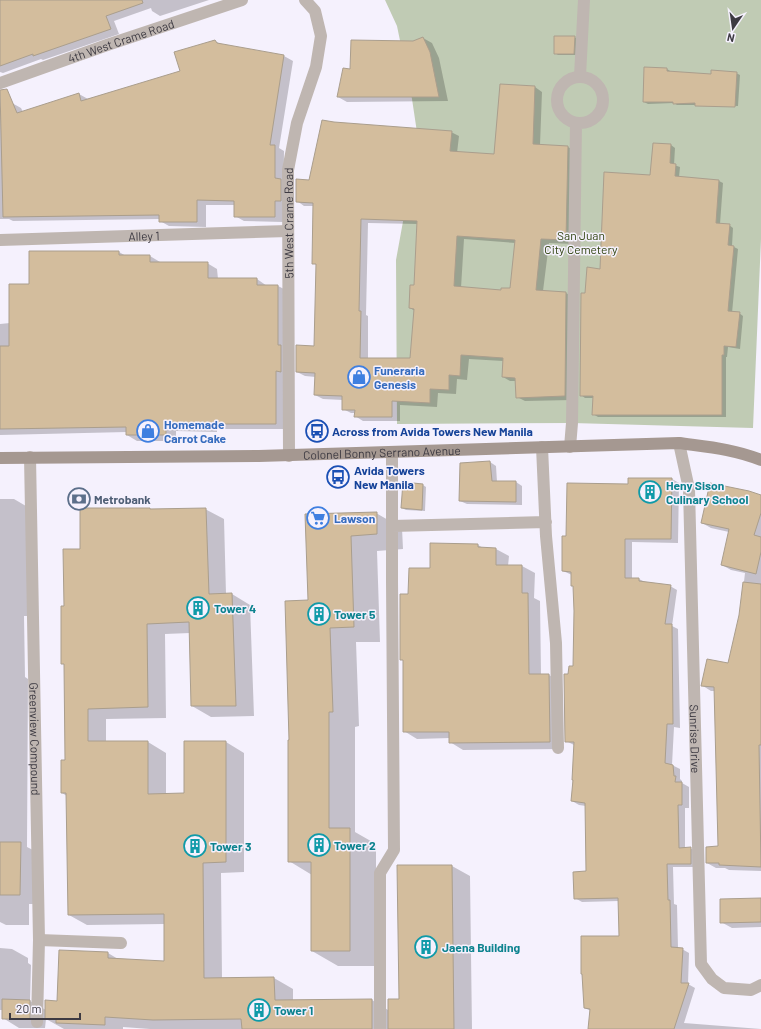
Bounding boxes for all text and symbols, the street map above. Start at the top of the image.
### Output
north arrow [713,8,753,48]
street label: 4th West Crame Road [66,16,176,65]
text: N [726,31,736,45]
street label: 5th West Crame Road [281,167,295,279]
street label: Alley 1 [128,228,160,243]
park label: San Juan City Cemetery [544,228,618,256]
place label: Funeraria Genesis [374,363,425,391]
shop icon: Funeraria Genesis [346,364,372,390]
place label: Homemade Carrot Cake [164,417,227,445]
shop icon: Homemade Carrot Cake [135,418,161,444]
bus stop icon: Across from Avida Towers New Manila [304,418,330,444]
place label: Across from Avida Towers New Manila [332,424,533,438]
street label: Colonel Bonny Serrano Avenue [303,443,461,462]
place label: Avida Towers New Manila [354,463,425,491]
bus stop icon: Avida Towers New Manila [325,464,351,490]
place label: Heny Sison Culinary School [666,478,748,506]
building icon: Heny Sison Culinary School [637,479,663,505]
bank icon: Metrobank [66,486,92,512]
place label: Metrobank [94,492,151,506]
supermarket icon: Lawson [305,505,331,531]
place label: Lawson [334,511,375,525]
building icon: Tower 4 [185,595,211,621]
place label: Tower 4 [214,601,256,615]
building icon: Tower 5 [306,601,332,627]
place label: Tower 5 [334,607,376,621]
street label: Greenview Compound [27,682,43,796]
street label: Sunrise Drive [687,704,703,773]
building icon: Tower 2 [306,832,332,858]
building icon: Tower 3 [182,833,208,859]
place label: Tower 2 [334,838,376,852]
place label: Tower 3 [210,839,251,853]
building icon: Jaena Building [413,934,439,960]
place label: Jaena Building [442,940,520,954]
scale bar [10,995,80,1021]
building icon: Tower 1 [246,997,272,1023]
text: 20 m [16,1001,42,1015]
place label: Tower 1 [274,1003,313,1017]

